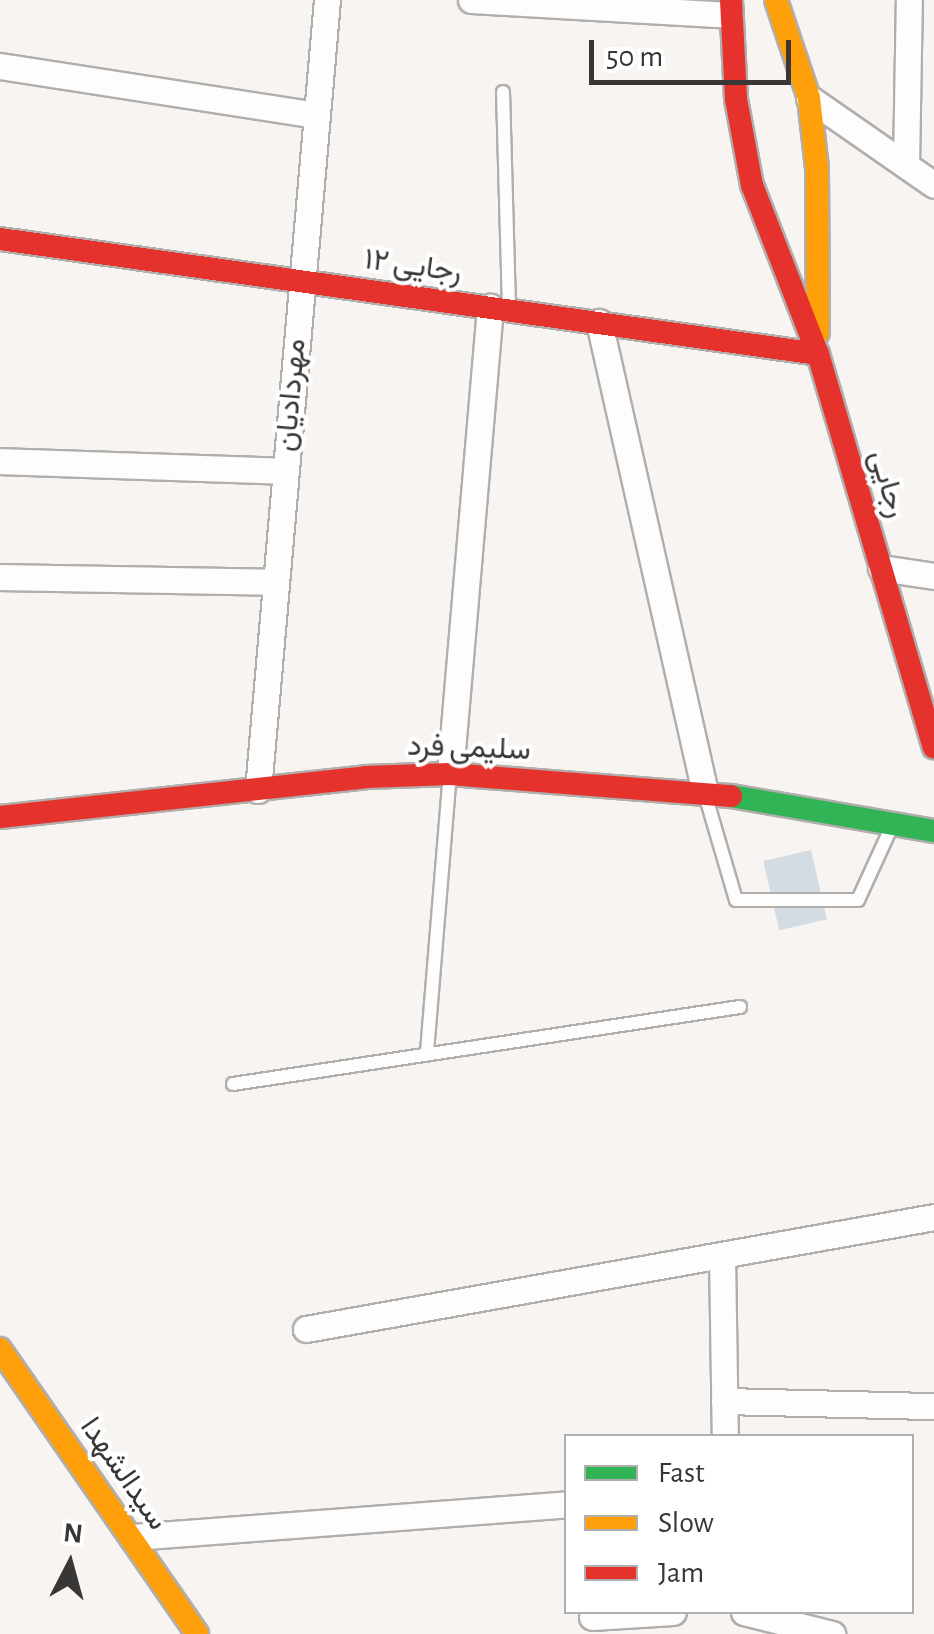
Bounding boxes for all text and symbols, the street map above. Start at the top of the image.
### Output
scale bar [594,20,796,82]
text: 50 m [606,42,663,72]
street label: رجایی ۱۲ [362,241,464,291]
street label: مهردادیان [268,337,314,453]
street label: رجایی [861,446,915,522]
street label: سلیمی فرد [407,728,531,768]
street label: سیدالشهدا [72,1411,176,1537]
legend [564,1434,914,1614]
text: Fast [658,1458,705,1488]
text: Slow [658,1508,714,1538]
north arrow [20,1514,120,1614]
text: N [62,1519,84,1549]
text: Jam [658,1558,704,1588]

